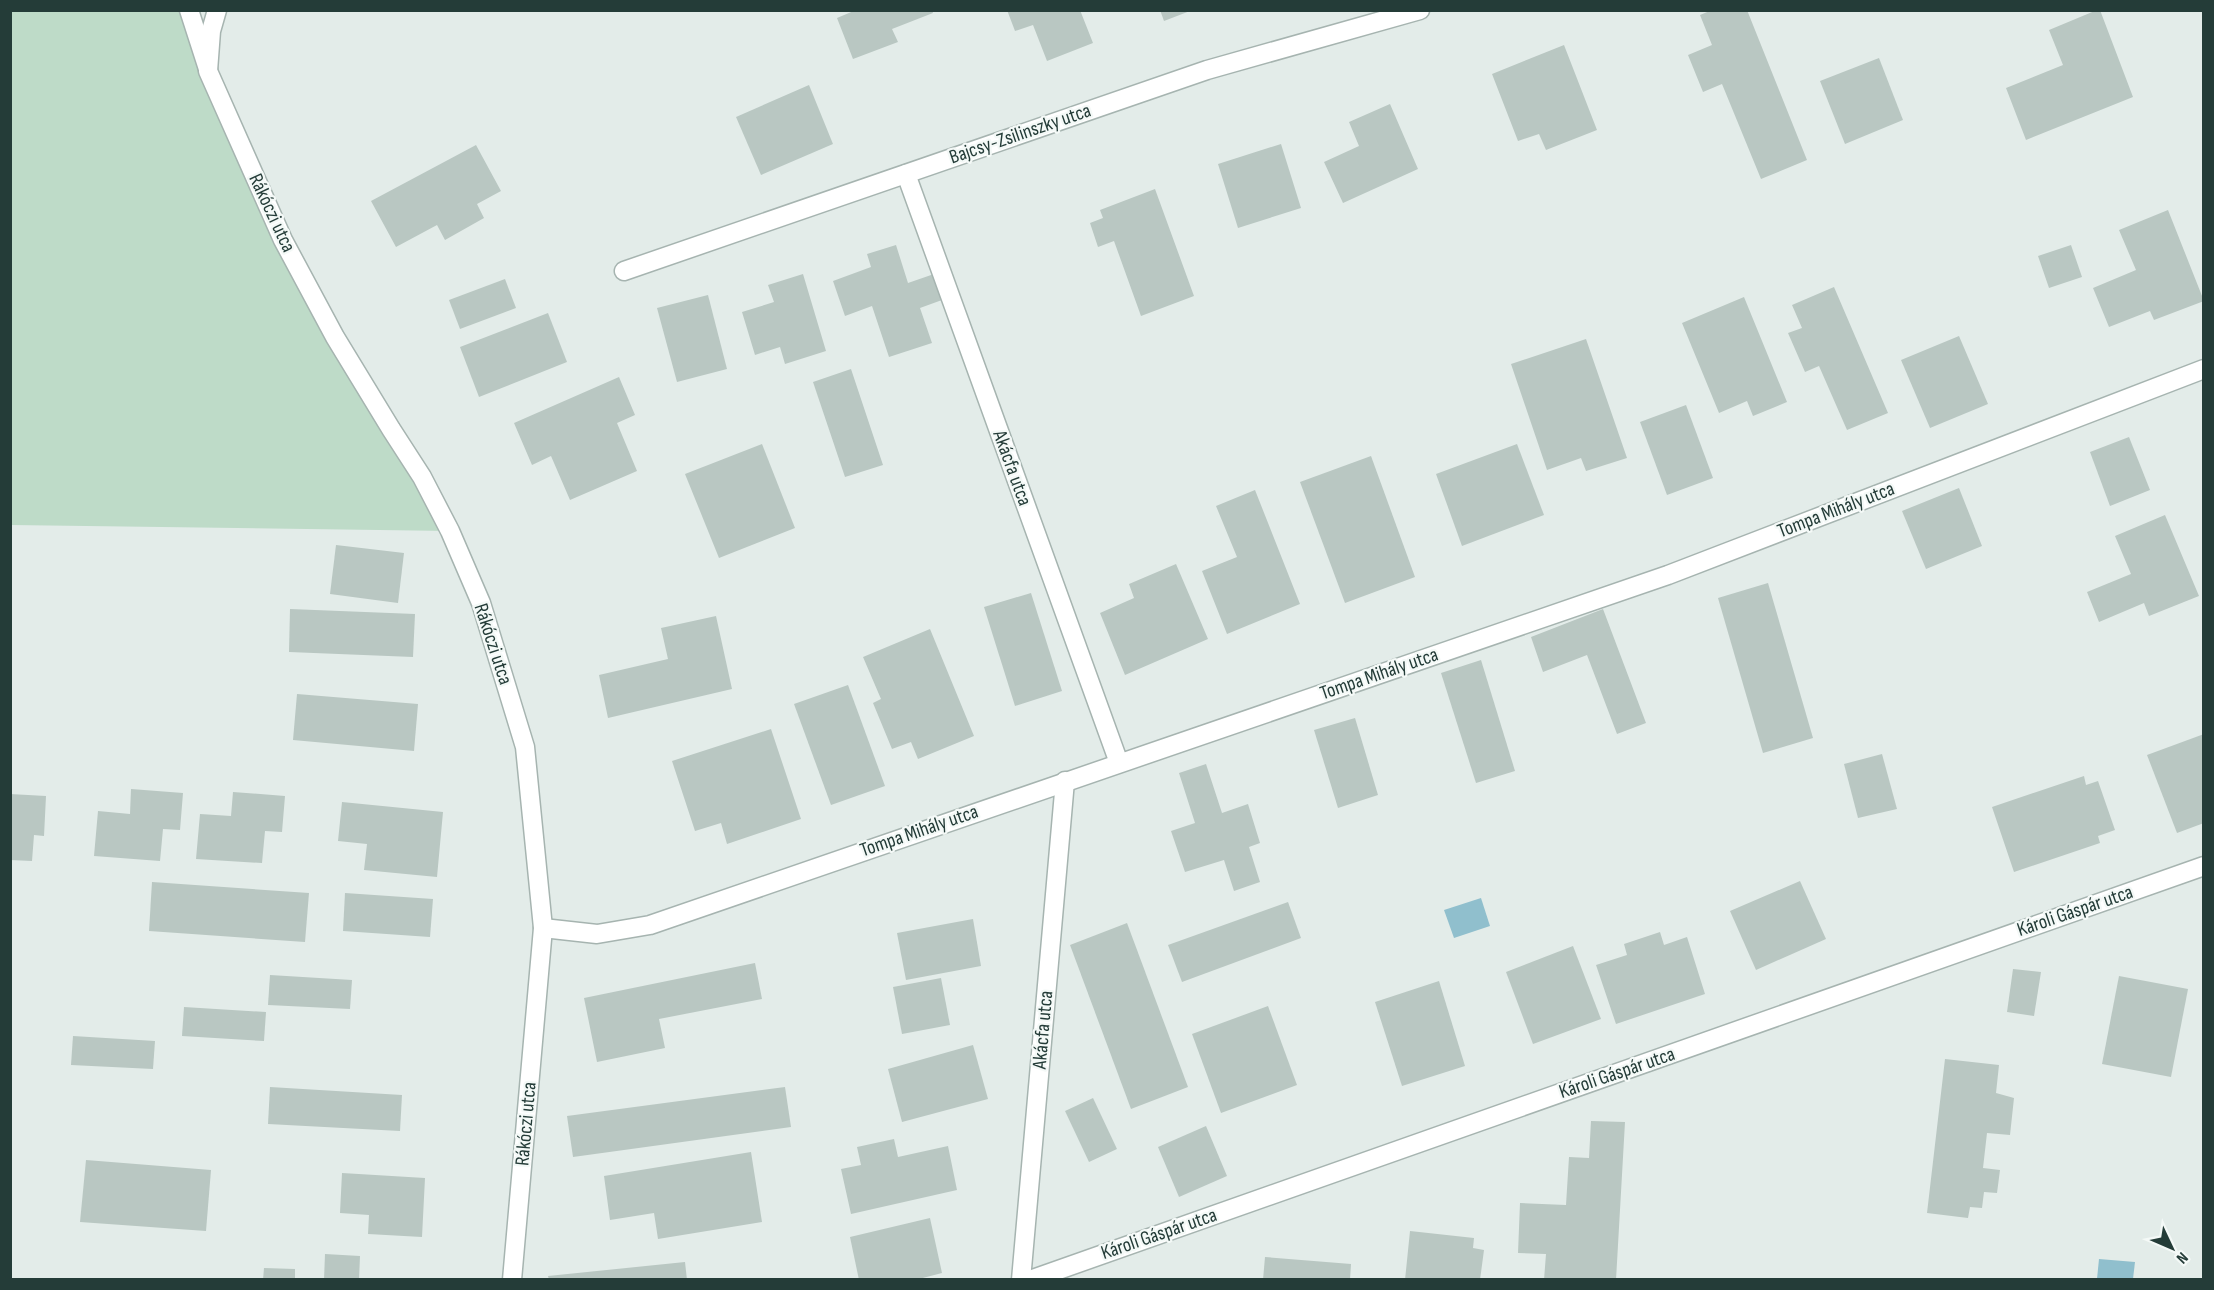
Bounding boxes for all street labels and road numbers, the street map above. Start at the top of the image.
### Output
street label: Bajcsy-Zsilinszky utca [946,99,1094,169]
street label: Rákóczi utca [243,170,301,256]
street label: Akácfa utca [987,426,1037,509]
street label: Tompa Mihály utca [1774,477,1898,543]
street label: Rákóczi utca [469,600,517,688]
street label: Tompa Mihály utca [1317,643,1441,705]
street label: Tompa Mihály utca [857,800,981,862]
street label: Károli Gáspár utca [2014,880,2136,942]
street label: Akácfa utca [1028,990,1058,1071]
street label: Károli Gáspár utca [1556,1042,1678,1104]
street label: Rákóczi utca [510,1081,542,1167]
street label: Károli Gáspár utca [1098,1203,1220,1265]

